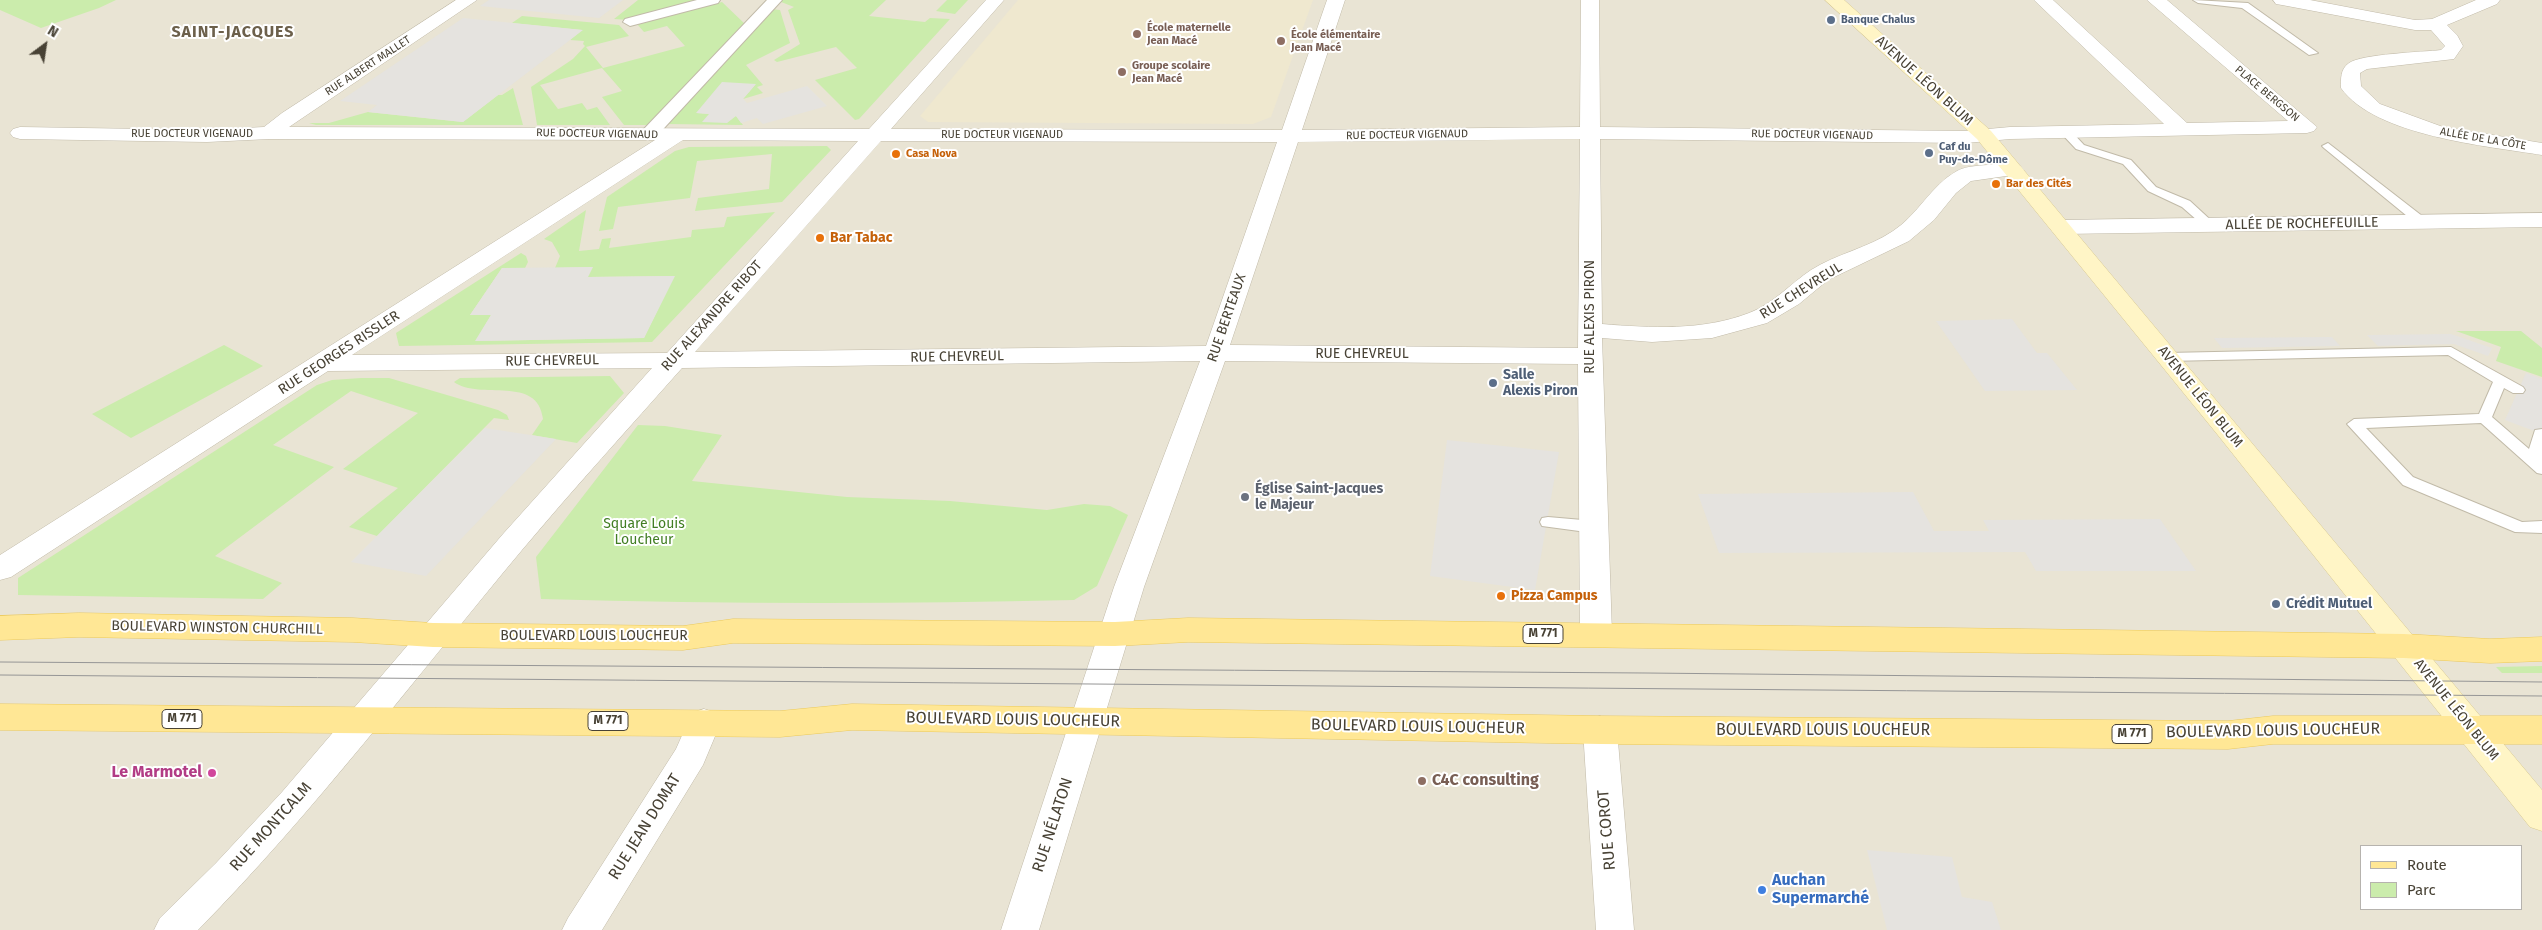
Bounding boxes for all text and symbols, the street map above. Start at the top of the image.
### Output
place label: Banque Chalus [1841,13,1915,27]
marker: Banque Chalus [1825,14,1837,26]
north arrow [20,20,70,70]
place label: École maternelle Jean Macé [1147,21,1231,47]
text: N [45,22,61,41]
district label: SAINT-JACQUES [170,23,296,43]
marker: École maternelle Jean Macé [1131,28,1143,40]
place label: École élémentaire Jean Macé [1291,28,1380,54]
street label: RUE ALBERT MALLET [323,33,413,99]
street label: AVENUE LÉON BLUM [1872,33,1976,129]
marker: École élémentaire Jean Macé [1275,35,1287,47]
place label: Groupe scolaire Jean Macé [1132,59,1210,85]
street label: PLACE BERGSON [2232,63,2302,125]
marker: Groupe scolaire Jean Macé [1116,66,1128,78]
street label: ALLÉE DE LA CÔTE [2439,125,2527,153]
street label: RUE DOCTEUR VIGENAUD [536,126,658,142]
street label: RUE DOCTEUR VIGENAUD [131,127,253,141]
street label: RUE DOCTEUR VIGENAUD [1346,127,1468,143]
street label: RUE DOCTEUR VIGENAUD [1751,127,1873,143]
street label: RUE DOCTEUR VIGENAUD [941,128,1063,142]
place label: Caf du Puy-de-Dôme [1939,140,2008,166]
place label: Casa Nova [906,147,957,161]
marker: Caf du Puy-de-Dôme [1923,147,1935,159]
marker: Casa Nova [890,148,902,160]
place label: Bar des Cités [2006,177,2071,191]
marker: Bar des Cités [1990,178,2002,190]
street label: ALLÉE DE ROCHEFEUILLE [2225,214,2379,234]
place label: Bar Tabac [830,230,892,246]
marker: Bar Tabac [814,232,826,244]
street label: RUE ALEXANDRE RIBOT [658,257,766,375]
street label: RUE CHEVREUL [1757,259,1845,323]
street label: RUE ALEXIS PIRON [1582,260,1598,374]
street label: RUE BERTEAUX [1204,272,1250,364]
street label: RUE GEORGES RISSLER [275,308,403,398]
street label: AVENUE LÉON BLUM [2154,343,2246,451]
street label: RUE CHEVREUL [1315,346,1409,362]
street label: RUE CHEVREUL [910,348,1004,366]
street label: RUE CHEVREUL [505,352,599,370]
place label: Salle Alexis Piron [1503,367,1578,400]
marker: Salle Alexis Piron [1487,377,1499,389]
place label: Église Saint-Jacques le Majeur [1255,481,1383,514]
marker: Église Saint-Jacques le Majeur [1239,491,1251,503]
park label: Square Louis Loucheur [603,516,685,548]
place label: Pizza Campus [1511,588,1598,604]
marker: Pizza Campus [1495,590,1507,602]
place label: Crédit Mutuel [2286,596,2372,612]
marker: Crédit Mutuel [2270,598,2282,610]
street label: BOULEVARD WINSTON CHURCHILL [111,618,323,638]
road number: M 771 [1523,624,1563,644]
street label: BOULEVARD LOUIS LOUCHEUR [500,628,688,644]
street label: AVENUE LÉON BLUM [2410,656,2502,764]
street label: BOULEVARD LOUIS LOUCHEUR [906,709,1120,731]
road number: M 771 [162,710,202,729]
road number: M 771 [588,711,628,730]
street label: BOULEVARD LOUIS LOUCHEUR [1311,716,1525,738]
street label: BOULEVARD LOUIS LOUCHEUR [2166,720,2380,742]
street label: BOULEVARD LOUIS LOUCHEUR [1716,721,1930,741]
road number: M 771 [2112,724,2152,744]
place label: Le Marmotel [111,763,202,783]
marker: Le Marmotel [206,767,218,779]
street label: RUE JEAN DOMAT [605,771,685,883]
place label: C4C consulting [1432,771,1539,791]
street label: RUE NÉLATON [1029,775,1077,875]
marker: C4C consulting [1416,775,1428,787]
street label: RUE MONTCALM [226,778,316,876]
street label: RUE COROT [1594,789,1620,871]
legend [2360,845,2522,910]
text: Route [2407,856,2447,874]
place label: Auchan Supermarché [1772,871,1869,909]
text: Parc [2407,881,2436,899]
marker: Auchan Supermarché [1756,884,1768,896]

